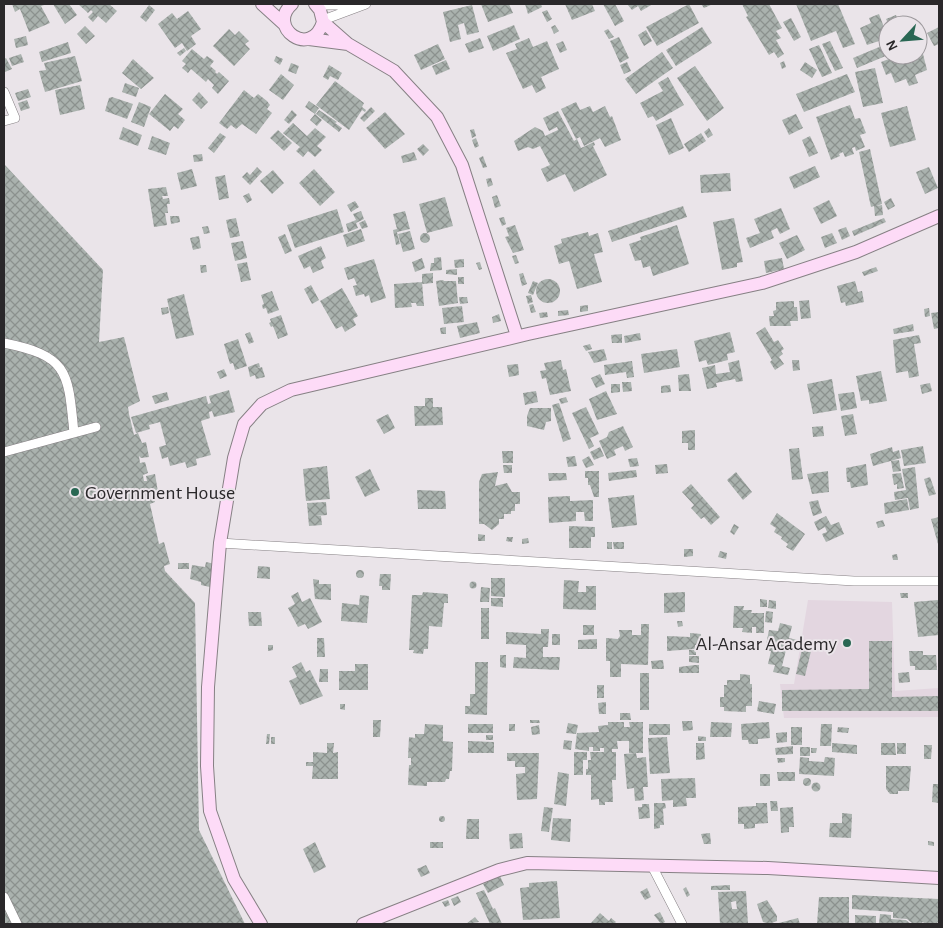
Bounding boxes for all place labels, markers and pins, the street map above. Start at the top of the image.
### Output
place label: Government House [85,483,235,503]
marker: Government House [69,486,81,498]
place label: Al-Ansar Academy [696,634,837,654]
marker: Al-Ansar Academy [841,637,853,649]

